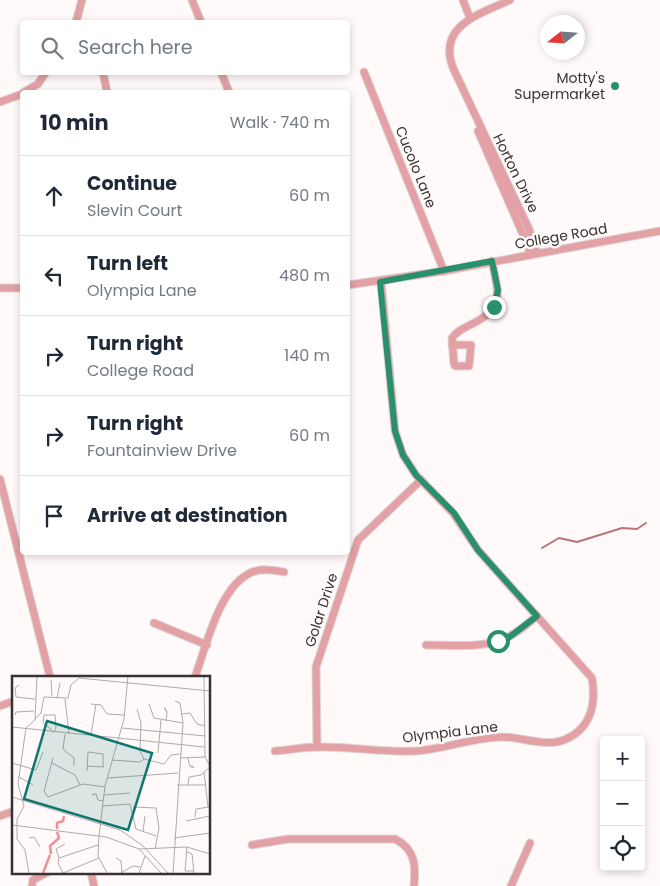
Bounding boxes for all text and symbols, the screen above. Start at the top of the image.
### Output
north arrow [540,15,585,60]
search box [20,20,350,75]
icon: search [38,34,66,62]
text: Search here [78,34,192,61]
place label: Motty's Supermarket [514,68,605,104]
marker: Motty's Supermarket [609,80,621,92]
text: 10 min [40,108,109,137]
text: Walk · 740 m [230,111,330,134]
street label: Cucolo Lane [391,123,442,211]
street label: Horton Drive [488,130,544,216]
text: Continue [87,170,177,197]
icon: ahead [40,182,68,210]
text: 60 m [289,184,330,207]
text: Slevin Court [87,199,182,222]
street label: College Road [513,218,609,254]
text: Turn left [87,250,168,277]
icon: left [40,262,68,290]
text: 480 m [279,264,330,287]
text: Olympia Lane [87,279,197,302]
route end [483,296,506,319]
text: Turn right [87,330,183,357]
icon: right [40,342,68,370]
text: 140 m [284,344,330,367]
text: College Road [87,359,194,382]
text: Turn right [87,410,183,437]
icon: right [40,422,68,450]
text: 60 m [289,424,330,447]
text: Fountainview Drive [87,439,237,462]
icon: arrive [40,502,68,530]
text: Arrive at destination [87,502,288,529]
street label: Golar Drive [300,570,342,650]
route start [487,630,510,653]
inset map [12,676,210,874]
street label: Olympia Lane [401,716,499,748]
map controls [600,736,645,871]
button: + [600,736,645,781]
button: − [600,781,645,826]
button: locate [600,826,645,871]

